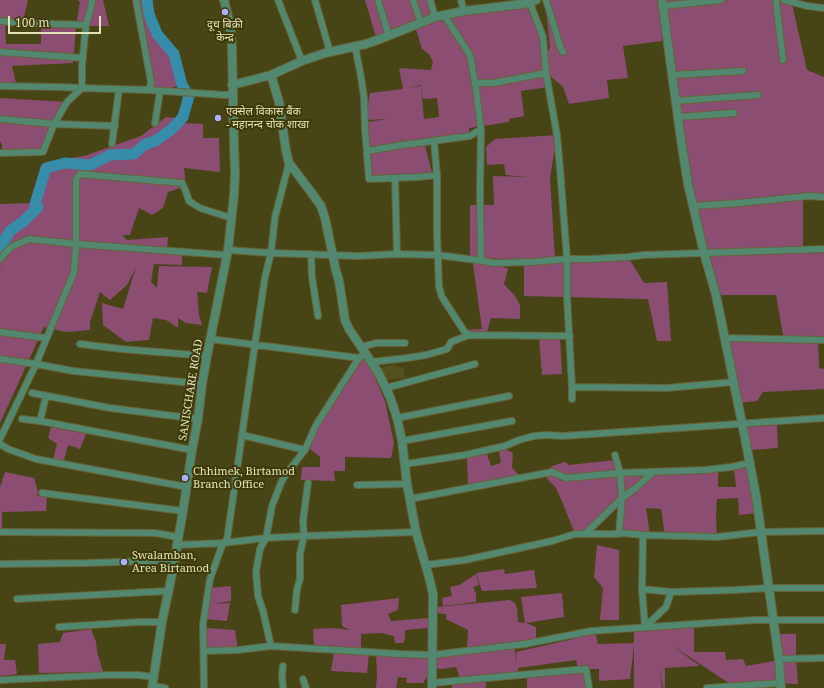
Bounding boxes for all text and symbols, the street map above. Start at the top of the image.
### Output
marker: दूध बिक्री केन्द्र [220,7,230,17]
scale bar [10,8,103,34]
text: 100 m [15,14,50,31]
place label: दूध बिक्री केन्द्र [207,18,243,44]
place label: एक्सेल विकास बैंक - महानन्द चोक शाखा [226,105,309,131]
marker: एक्सेल विकास बैंक - महानन्द चोक शाखा [213,113,223,123]
street label: SANISCHARE ROAD [176,338,206,442]
place label: Chhimek, Birtamod Branch Office [193,465,295,491]
marker: Chhimek, Birtamod Branch Office [180,473,190,483]
place label: Swalamban, Area Birtamod [132,549,209,575]
marker: Swalamban, Area Birtamod [119,557,129,567]

